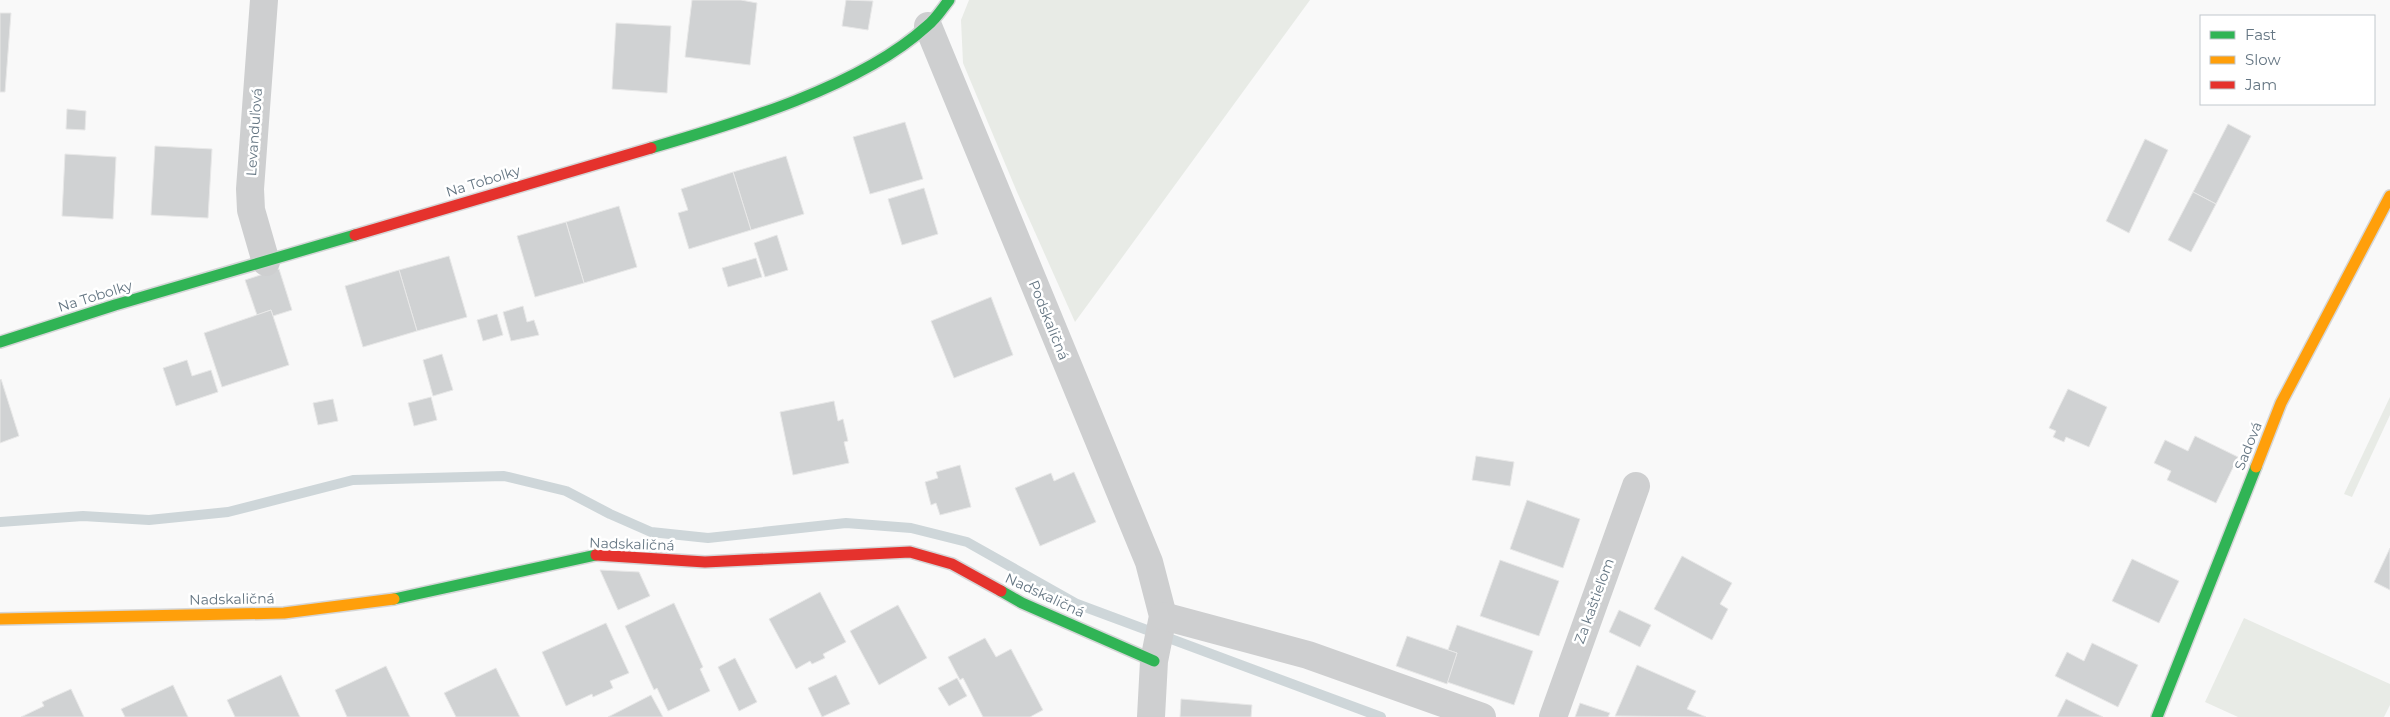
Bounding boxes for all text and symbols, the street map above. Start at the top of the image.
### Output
legend [2200,15,2375,105]
text: Fast [2245,25,2276,44]
text: Slow [2245,50,2281,69]
text: Jam [2244,75,2277,94]
street label: Levanduľová [242,87,266,177]
street label: Na Tobolky [444,161,523,201]
street label: Na Tobolky [56,276,135,316]
street label: Podskaličná [1025,277,1073,363]
street label: Sadová [2230,419,2266,473]
street label: Nadskaličná [589,534,675,554]
street label: Za kaštieľom [1570,556,1618,646]
street label: Nadskaličná [1002,569,1088,621]
street label: Nadskaličná [189,589,275,609]

